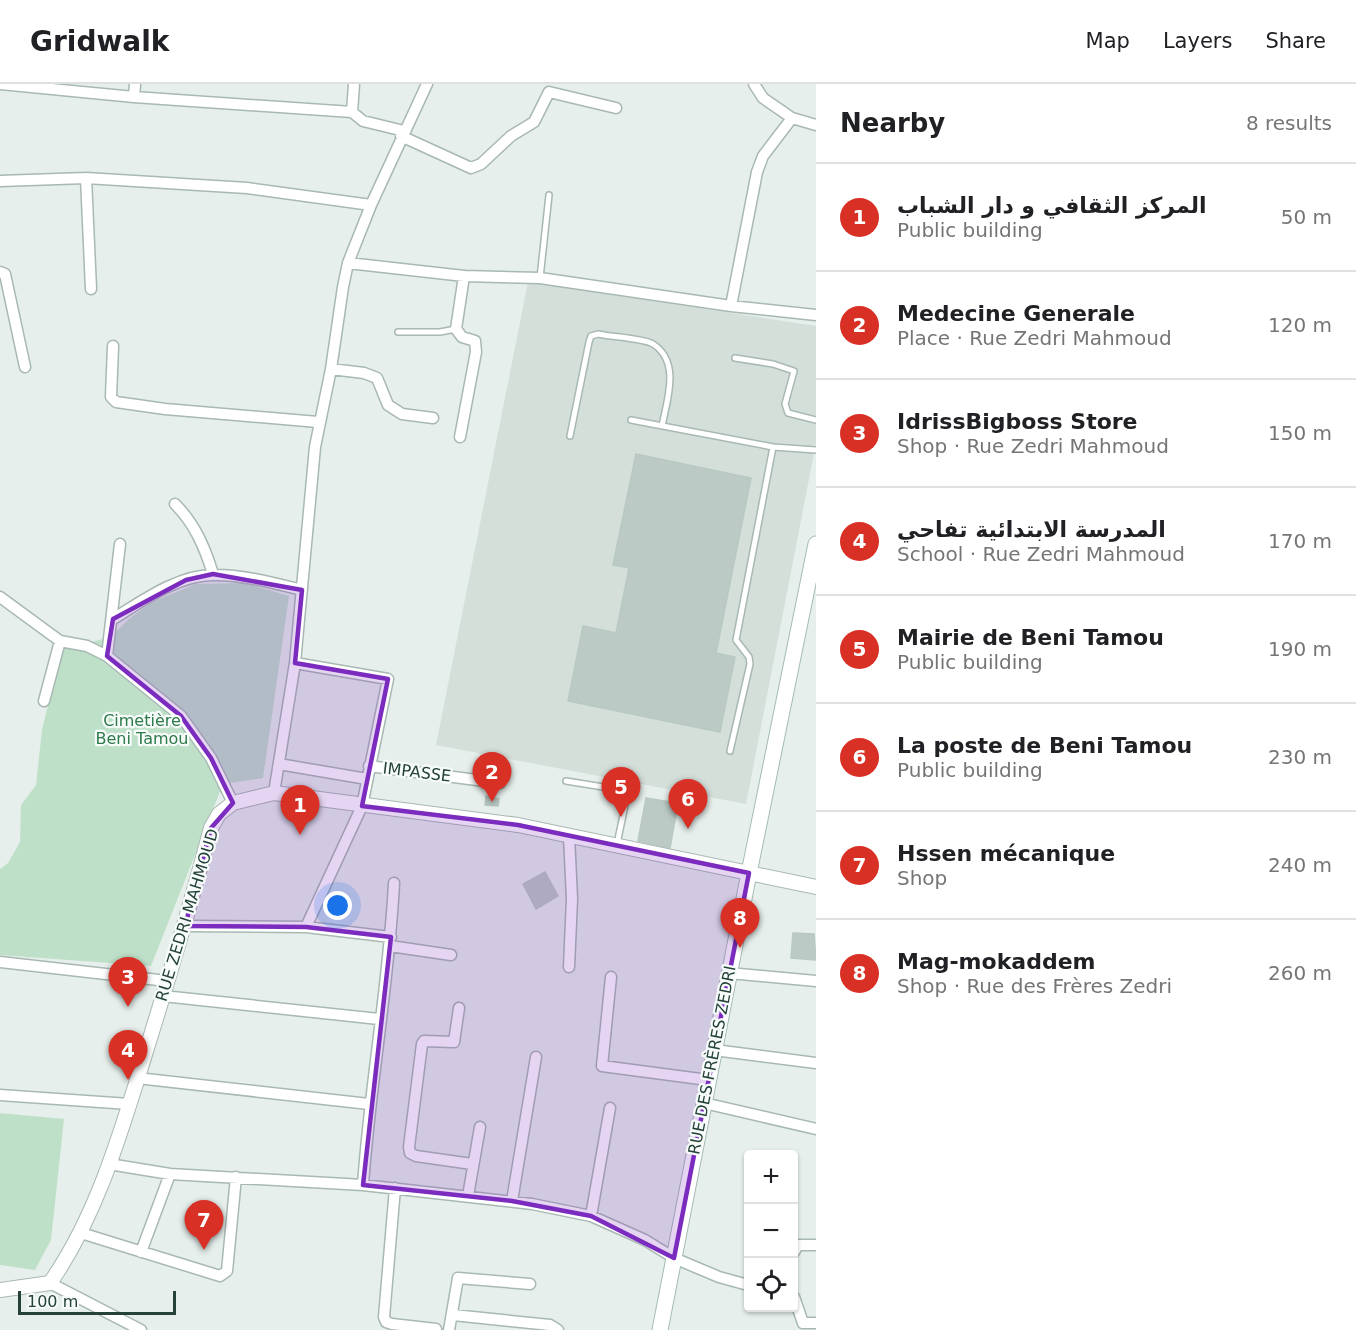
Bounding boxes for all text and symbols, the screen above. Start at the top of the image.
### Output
text: Gridwalk [30,25,169,58]
text: Map [1086,29,1130,53]
text: Layers [1163,29,1232,53]
text: Share [1265,29,1326,53]
text: Nearby [840,108,945,138]
text: 8 results [1246,111,1332,135]
text: المركز الثقافي و دار الشباب [897,193,1207,218]
text: 1 [853,205,866,229]
text: 50 m [1281,205,1332,229]
text: Public building [897,218,1043,242]
text: Medecine Generale [897,301,1135,326]
text: 2 [853,313,866,337]
text: 120 m [1268,313,1332,337]
text: Place · Rue Zedri Mahmoud [897,326,1172,350]
text: IdrissBigboss Store [897,409,1138,434]
text: 3 [853,421,866,445]
text: 150 m [1268,421,1332,445]
text: Shop · Rue Zedri Mahmoud [897,434,1169,458]
text: المدرسة الابتدائية تفاحي [897,517,1166,542]
text: 4 [853,529,866,553]
text: 170 m [1268,529,1332,553]
text: School · Rue Zedri Mahmoud [897,542,1185,566]
text: Mairie de Beni Tamou [897,625,1164,650]
text: 5 [853,637,866,661]
text: 190 m [1268,637,1332,661]
text: Public building [897,650,1043,674]
park label: Cimetière Beni Tamou [96,711,188,748]
text: La poste de Beni Tamou [897,733,1192,758]
text: 6 [853,745,866,769]
text: 230 m [1268,745,1332,769]
pin: 2 [472,752,512,802]
street label: IMPASSE [382,758,452,786]
text: Public building [897,758,1043,782]
pin: 5 [602,768,640,817]
pin: 6 [668,780,708,829]
pin: 1 [280,786,320,835]
street label: RUE ZEDRI MAHMOUD [152,826,222,1004]
text: Hssen mécanique [897,841,1115,866]
text: 7 [853,853,866,877]
text: 240 m [1268,853,1332,877]
text: Shop [897,866,947,890]
your location [323,891,352,920]
pin: 8 [720,898,760,948]
text: Mag-mokaddem [897,949,1095,974]
pin: 3 [108,958,148,1007]
text: 8 [853,961,866,985]
text: 260 m [1268,961,1332,985]
street label: RUE DES FRÈRES ZEDRI [684,964,740,1156]
text: Shop · Rue des Frères Zedri [897,974,1172,998]
pin: 4 [108,1030,148,1080]
map controls [744,1150,798,1312]
button: + [744,1150,798,1204]
pin: 7 [184,1200,224,1250]
button: − [744,1204,798,1258]
button: locate [744,1258,798,1312]
scale bar [18,1288,176,1316]
text: 100 m [27,1292,78,1311]

